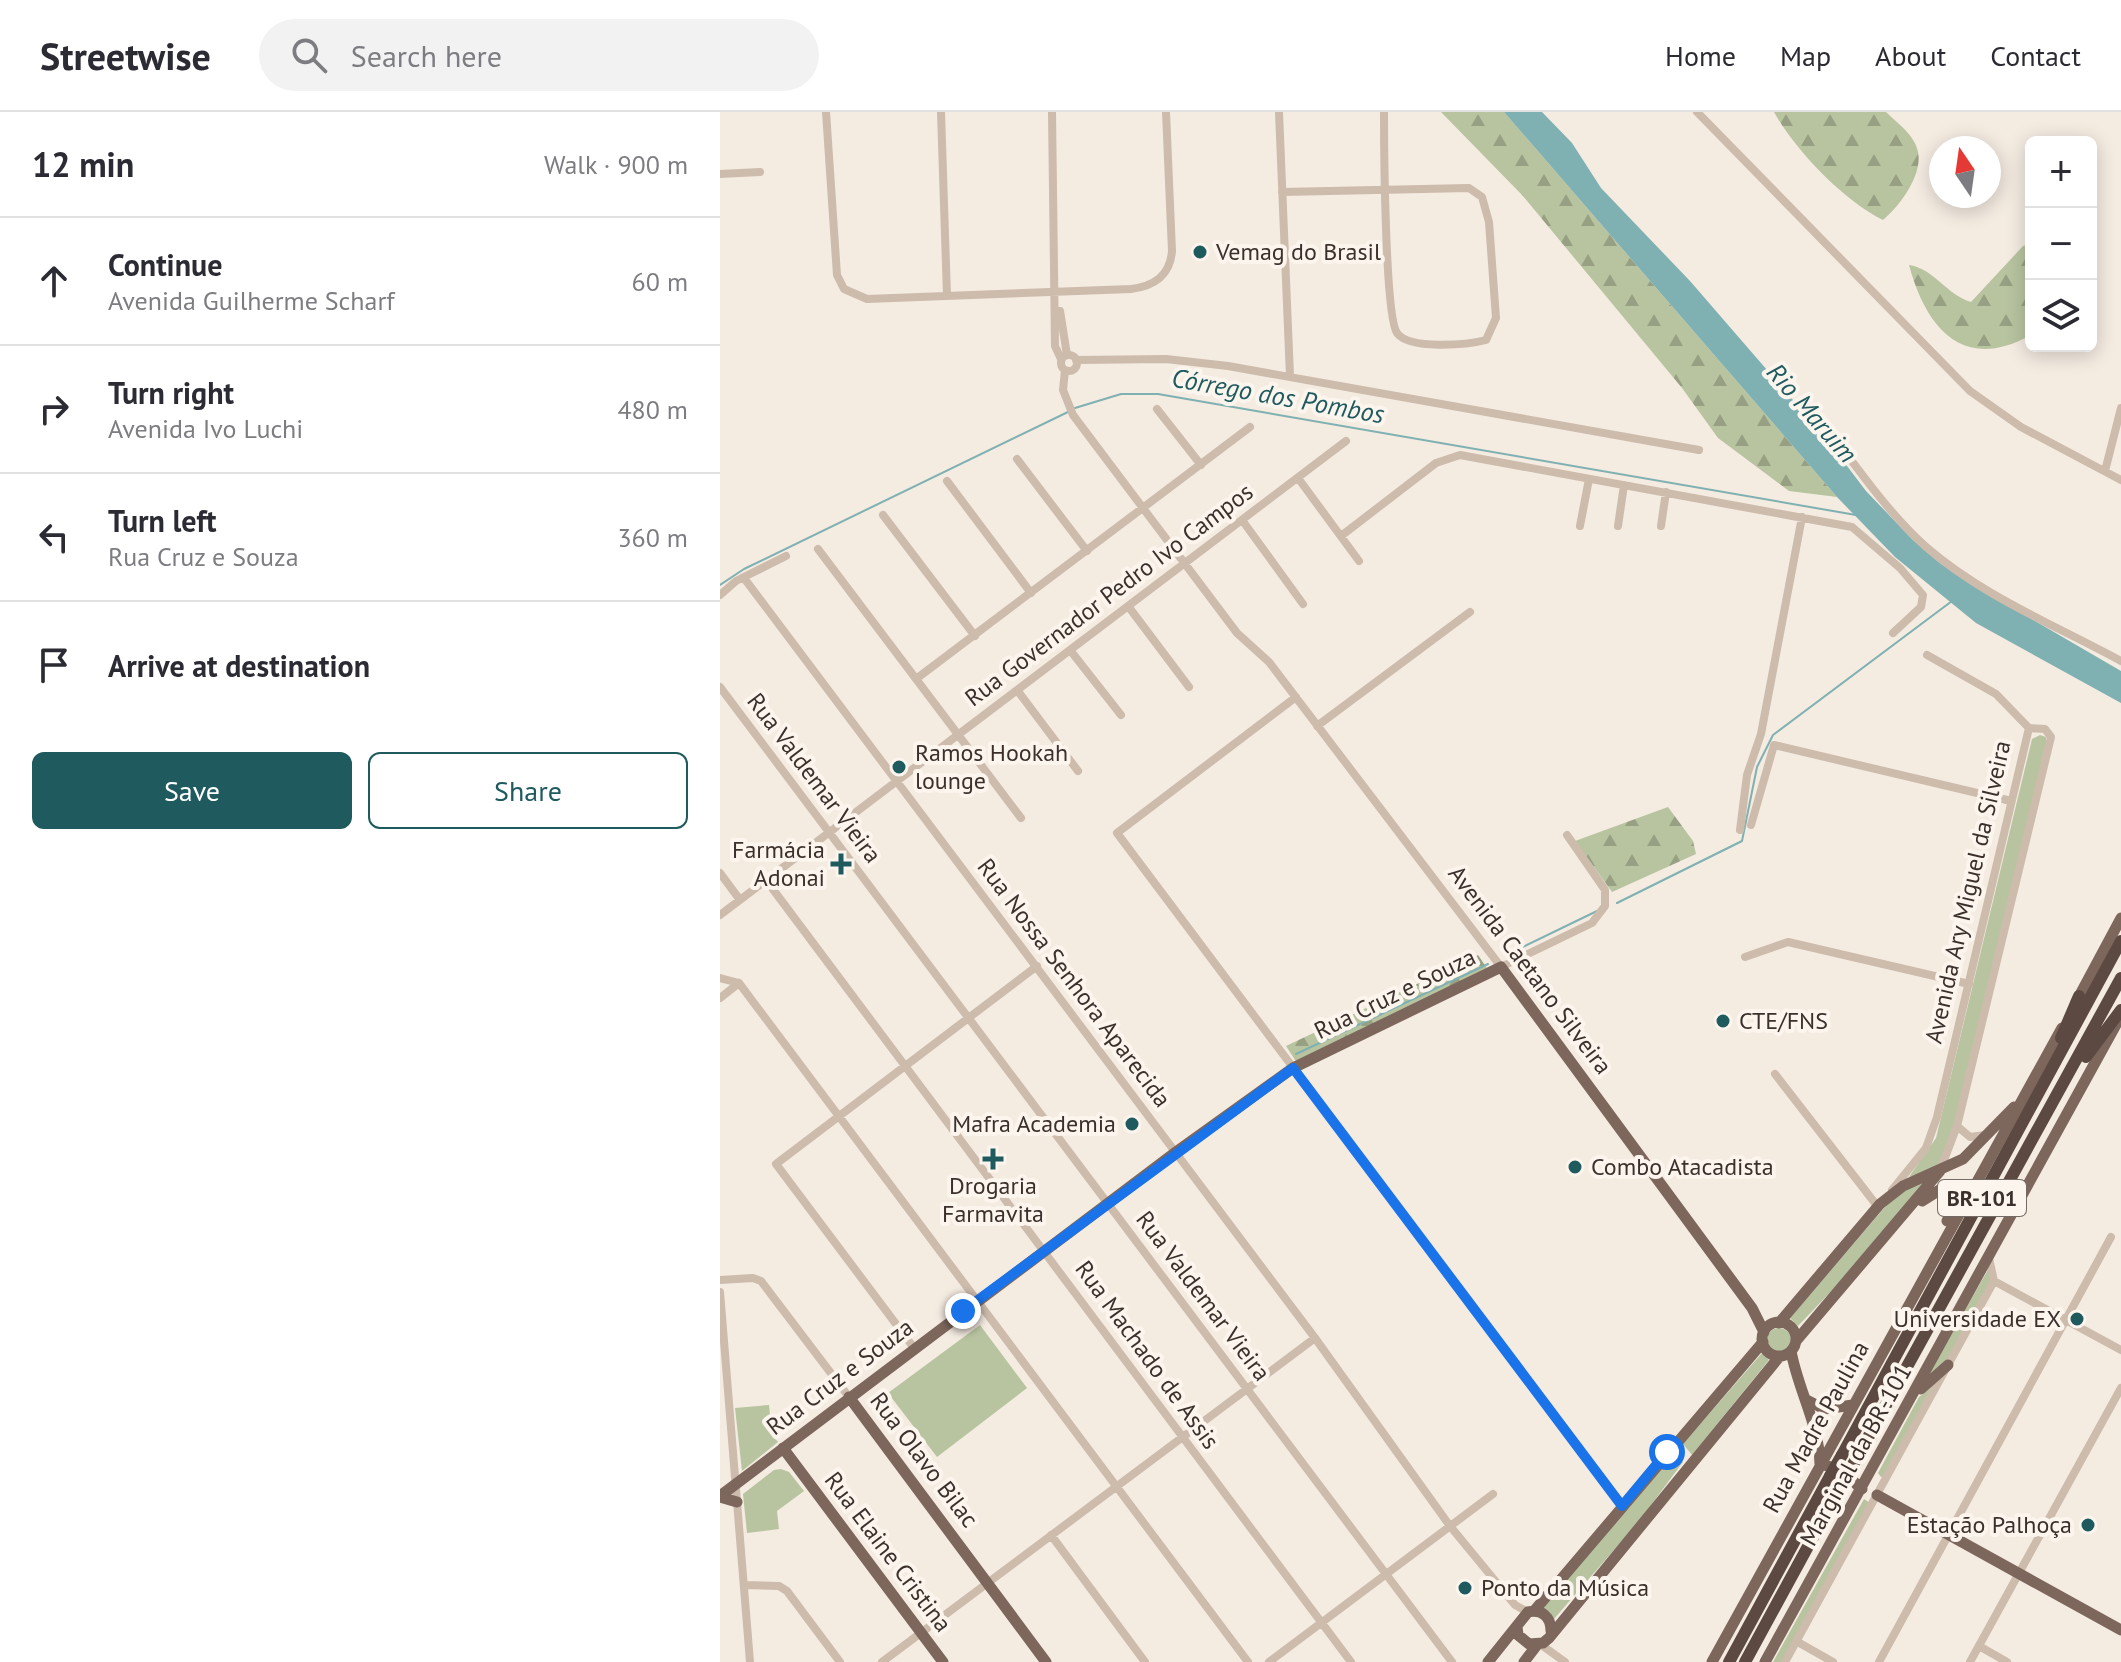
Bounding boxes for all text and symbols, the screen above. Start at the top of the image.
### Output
search box [259,19,819,91]
text: Streetwise [40,31,211,80]
icon: search [287,33,331,77]
text: Search here [351,36,502,75]
text: Home [1665,37,1736,74]
text: Map [1780,37,1831,74]
text: About [1875,37,1946,74]
text: Contact [1990,37,2081,74]
north arrow [1929,136,2001,208]
map controls [2025,136,2097,352]
button: + [2025,136,2097,208]
text: 12 min [32,142,134,186]
text: Walk · 900 m [544,148,688,181]
button: − [2025,208,2097,280]
place label: Vemag do Brasil [1215,236,1381,267]
marker: Vemag do Brasil [1191,243,1209,261]
text: Continue [108,245,222,284]
icon: ahead [32,259,76,303]
text: 60 m [632,265,688,298]
button: layers [2025,280,2097,352]
text: Avenida Guilherme Scharf [108,284,395,317]
water label: Rio Maruim [1760,356,1865,469]
water label: Córrego dos Pombos [1169,361,1387,431]
text: Turn right [108,373,234,412]
icon: right [32,387,76,431]
text: 480 m [617,393,688,426]
text: Avenida Ivo Luchi [108,412,303,445]
street label: Rua Governador Pedro Ivo Campos [958,476,1259,713]
text: Turn left [108,501,216,540]
icon: left [32,515,76,559]
text: 360 m [617,521,688,554]
text: Rua Cruz e Souza [108,540,299,573]
icon: arrive [32,643,76,687]
text: Arrive at destination [108,646,370,685]
street label: Rua Valdemar Vieira [740,687,888,869]
place label: Ramos Hookah lounge [915,737,1068,796]
street label: Avenida Ary Miguel da Silveira [1918,737,2017,1046]
button: Save [32,752,352,829]
button: Share [368,752,688,829]
marker: Ramos Hookah lounge [890,758,908,776]
place label: Farmácia Adonai [732,834,825,893]
street label: Rua Nossa Senhora Aparecida [971,852,1178,1113]
marker: Farmácia Adonai [832,855,850,873]
street label: Avenida Caetano Silveira [1442,859,1619,1080]
street label: Rua Cruz e Souza [1309,941,1481,1046]
place label: CTE/FNS [1739,1005,1828,1036]
marker: CTE/FNS [1714,1012,1732,1030]
place label: Mafra Academia [952,1108,1116,1139]
marker: Mafra Academia [1123,1115,1141,1133]
marker: Drogaria Farmavita [984,1150,1002,1168]
place label: Combo Atacadista [1591,1151,1774,1182]
marker: Combo Atacadista [1566,1158,1584,1176]
place label: Drogaria Farmavita [942,1170,1044,1229]
road number: BR-101 [1938,1180,2026,1216]
street label: Rua Valdemar Vieira [1129,1205,1277,1387]
street label: Rua Machado de Assis [1069,1254,1226,1455]
route end [945,1293,981,1329]
place label: Universidade EX [1894,1303,2061,1334]
marker: Universidade EX [2068,1310,2086,1328]
street label: Rua Cruz e Souza [760,1311,919,1442]
street label: Rua Madre Paulina [1756,1335,1876,1518]
street label: Marginal da BR-101 [1793,1358,1918,1551]
street label: Rua Olavo Bilac [863,1386,985,1534]
route start [1649,1434,1685,1470]
street label: Rua Elaine Cristina [818,1465,959,1638]
place label: Estação Palhoça [1907,1509,2072,1540]
marker: Estação Palhoça [2079,1516,2097,1534]
place label: Ponto da Música [1481,1572,1649,1603]
marker: Ponto da Música [1456,1579,1474,1597]

